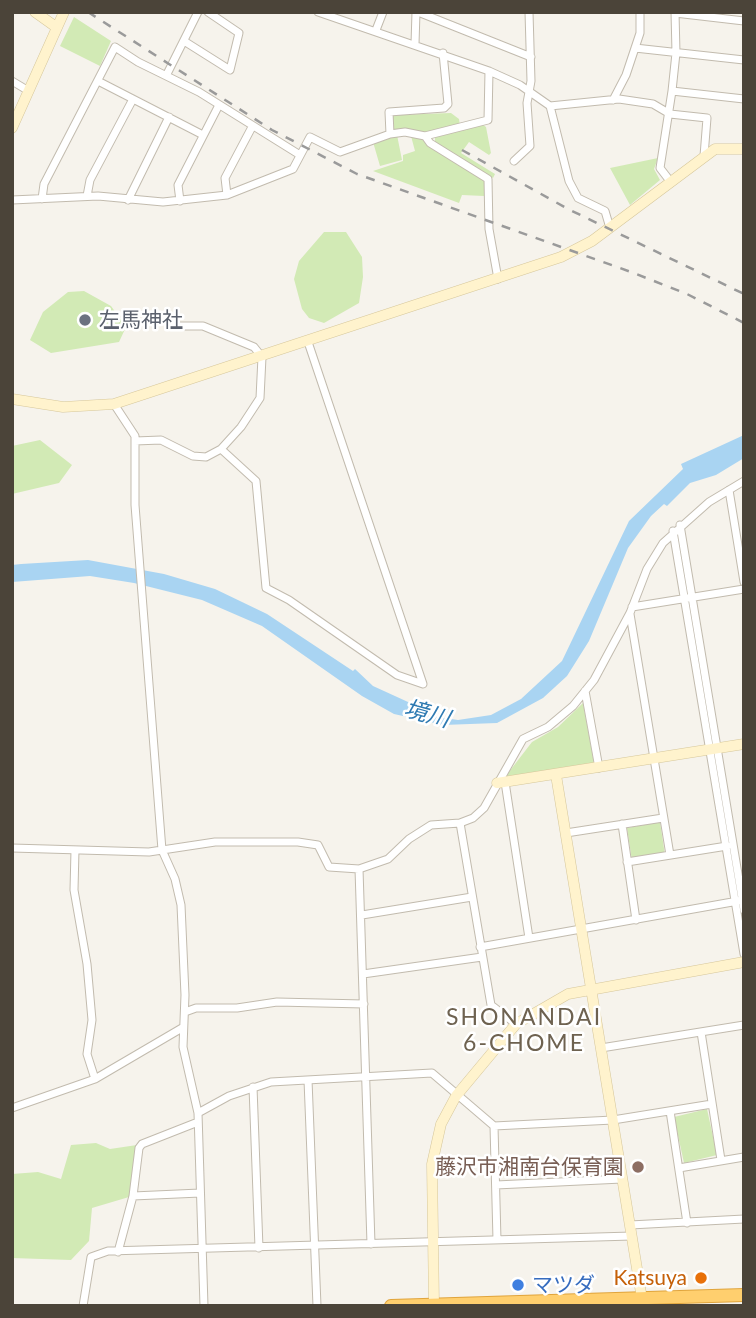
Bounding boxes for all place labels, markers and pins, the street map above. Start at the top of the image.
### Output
place label: 左馬神社 [99,307,183,333]
marker: 左馬神社 [77,312,93,328]
place label: 藤沢市湘南台保育園 [435,1154,624,1180]
marker: 藤沢市湘南台保育園 [630,1159,646,1175]
place label: Katsuya [613,1265,687,1291]
marker: Katsuya [693,1270,709,1286]
place label: マツダ [532,1272,595,1298]
marker: マツダ [510,1277,526,1293]

